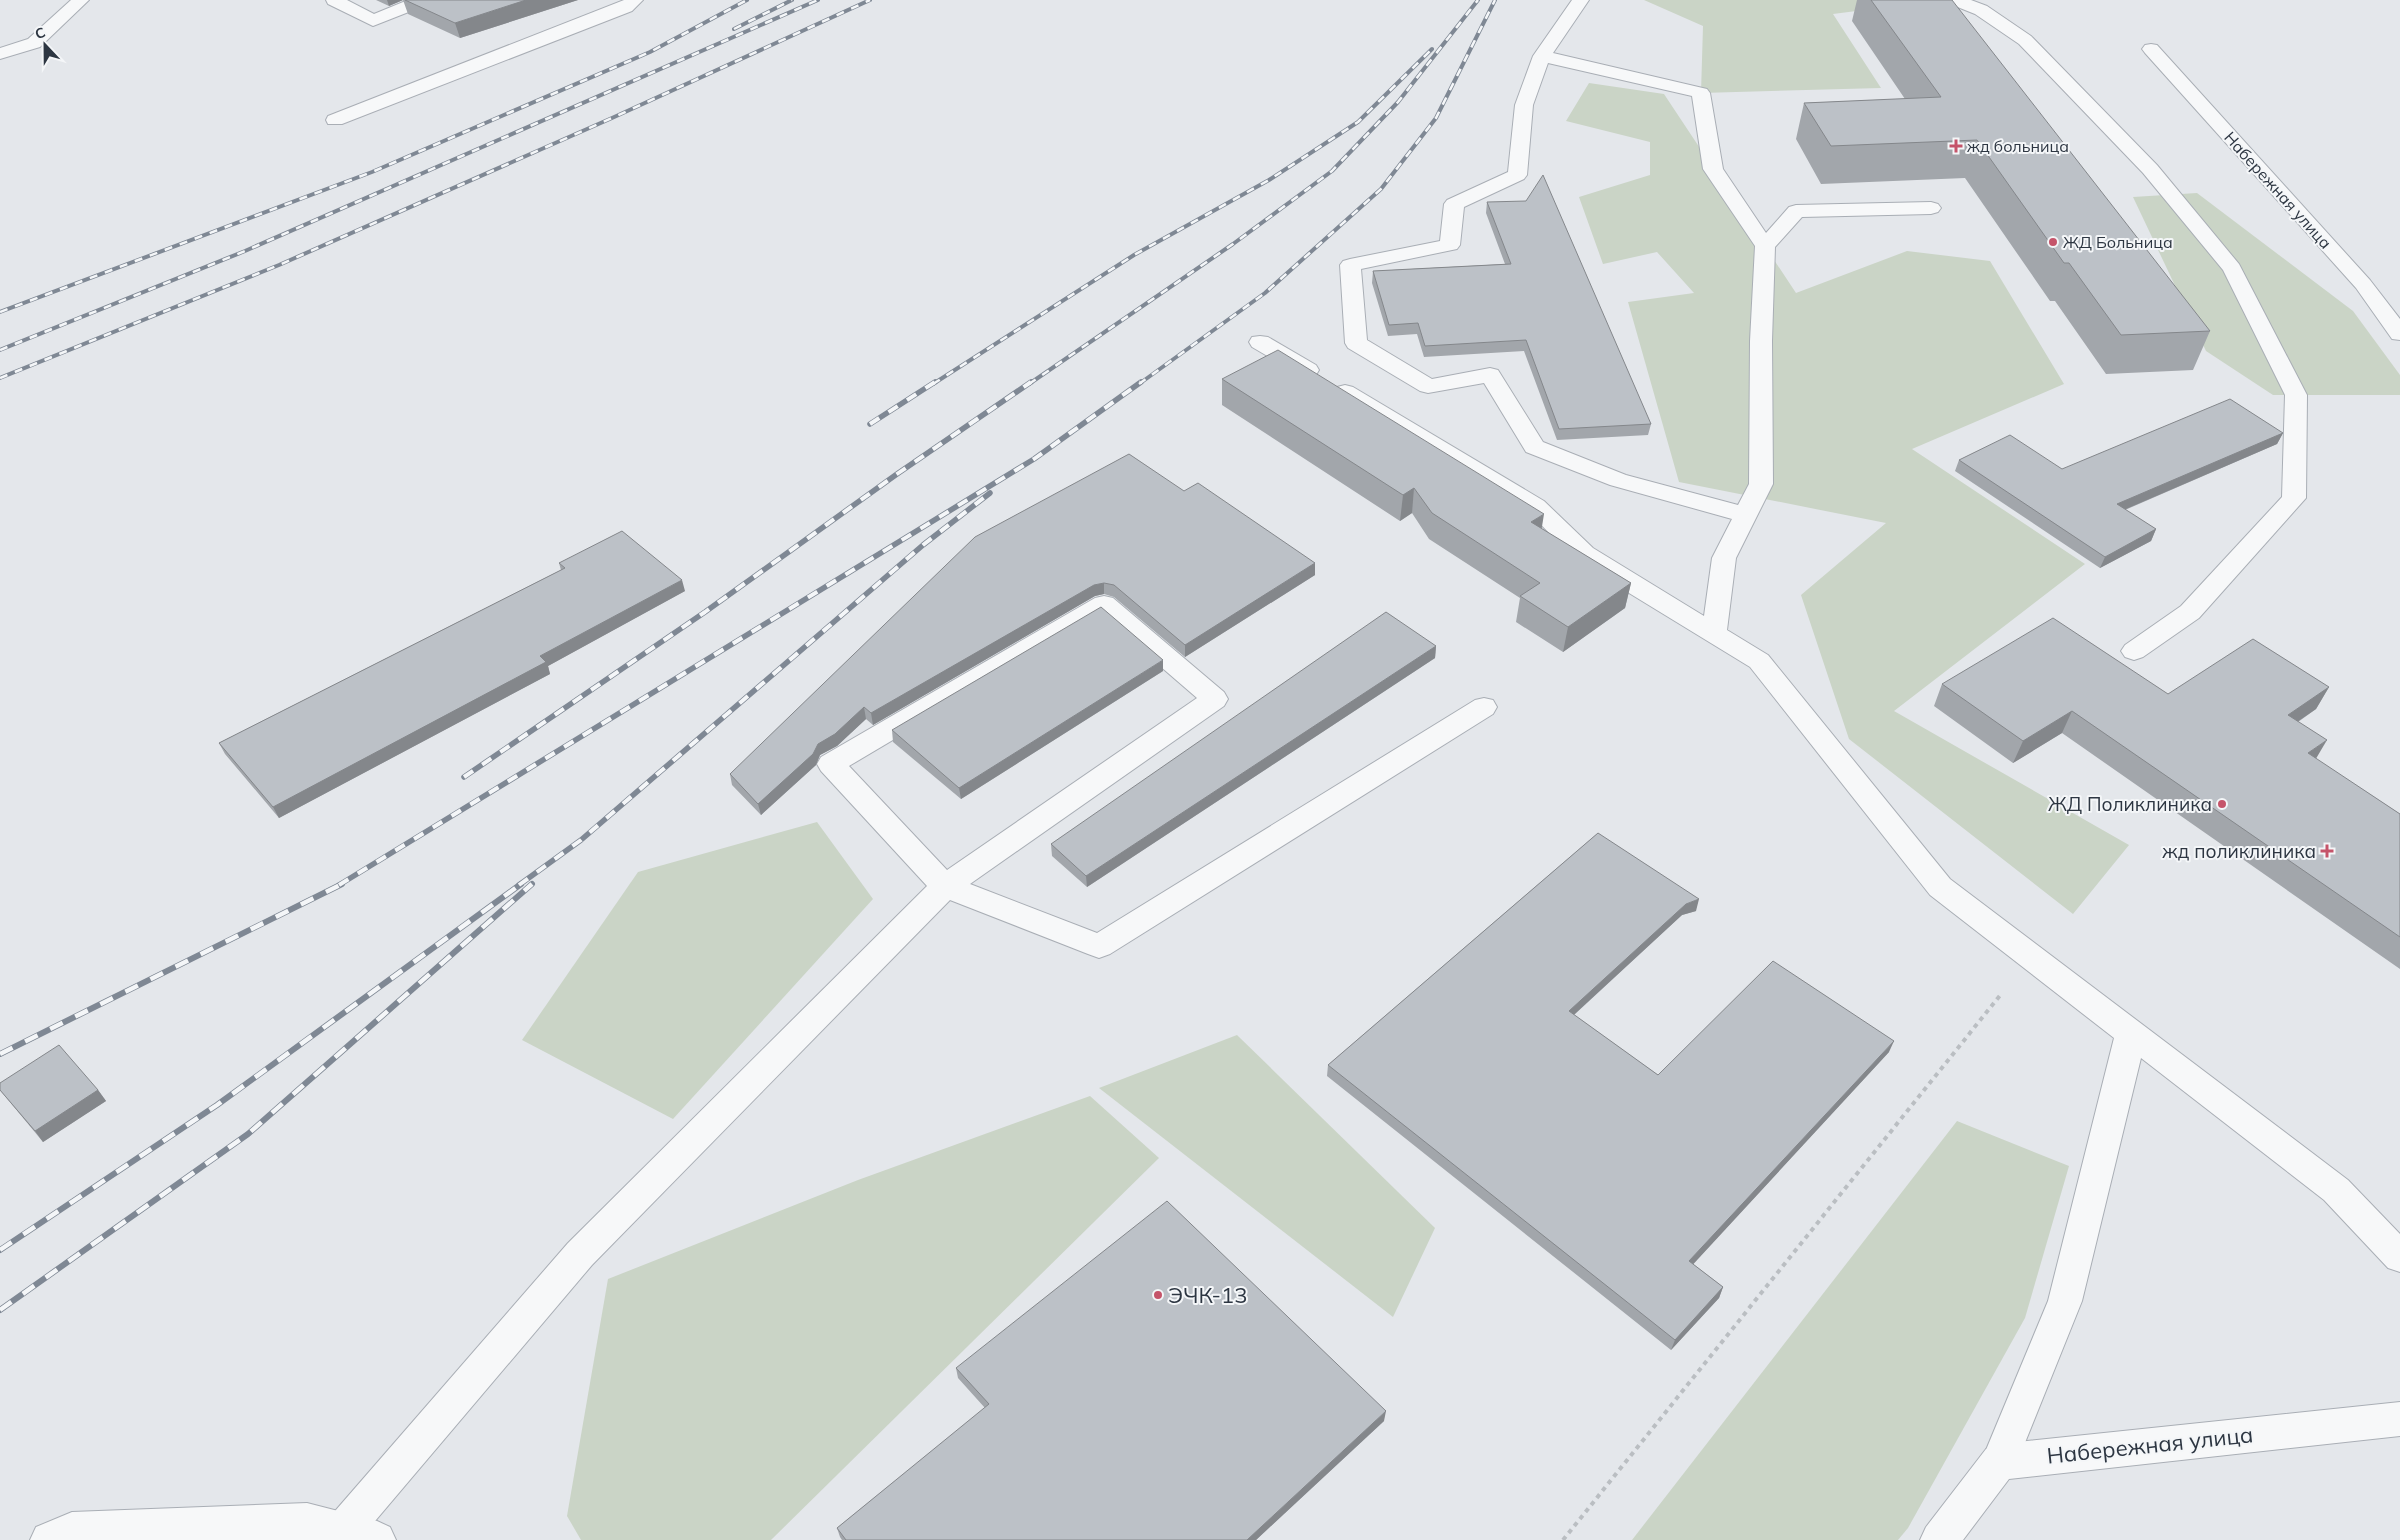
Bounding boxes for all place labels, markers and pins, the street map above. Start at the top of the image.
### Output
place label: жд больница [1967,136,2069,156]
marker: жд больница [1949,139,1963,153]
place label: ЖД Больница [2063,232,2173,252]
marker: ЖД Больница [2047,236,2059,248]
place label: ЖД Поликлиника [2048,792,2212,816]
marker: ЖД Поликлиника [2216,798,2228,810]
place label: жд поликлиника [2162,839,2316,863]
marker: жд поликлиника [2320,844,2334,858]
place label: ЭЧК-13 [1168,1281,1247,1309]
marker: ЭЧК-13 [1152,1289,1164,1301]

